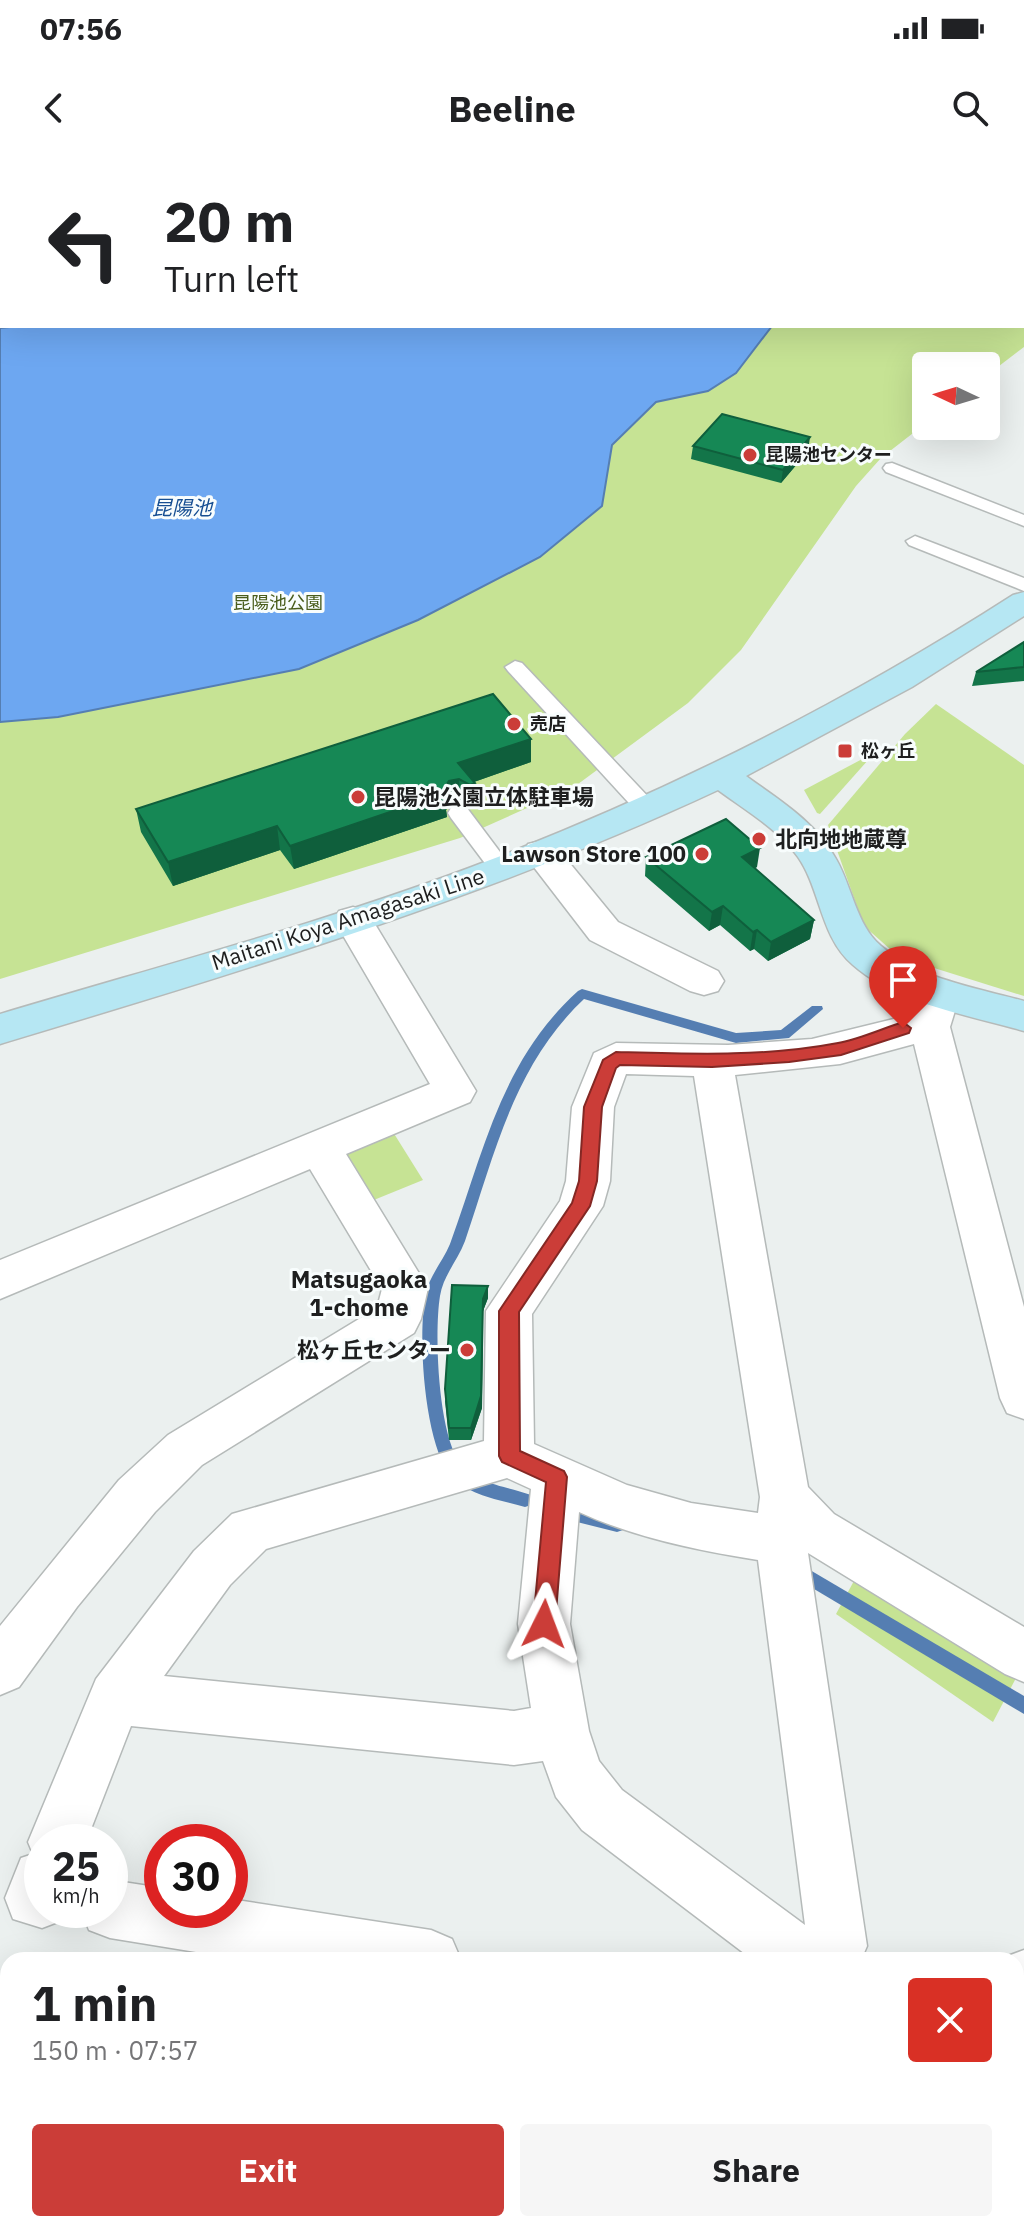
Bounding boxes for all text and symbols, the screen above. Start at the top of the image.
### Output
text: 07:56 [40,9,122,48]
text: Beeline [448,85,576,132]
icon: back [32,86,76,130]
icon: search [948,86,992,130]
text: 20 m [164,185,294,257]
icon: left [32,192,136,296]
text: Turn left [164,255,299,302]
north arrow [912,352,1000,440]
map controls [912,352,1000,440]
place label: 昆陽池センター [766,443,892,466]
marker: 昆陽池センター [741,446,759,464]
water label: 昆陽池 [152,494,214,521]
park label: 昆陽池公園 [233,591,323,614]
place label: 売店 [530,712,566,735]
marker: 売店 [505,715,523,733]
place label: 松ヶ丘 [861,739,915,762]
marker: 松ヶ丘 [836,742,854,760]
place label: 昆陽池公園立体駐車場 [374,782,594,811]
marker: 昆陽池公園立体駐車場 [349,788,367,806]
place label: 北向地地蔵尊 [775,824,907,853]
marker: 北向地地蔵尊 [750,830,768,848]
place label: Lawson Store 100 [501,839,686,868]
marker: Lawson Store 100 [693,845,711,863]
street label: Maitani Koya Amagasaki Line [208,861,488,976]
pin [869,946,937,1028]
icon: arrive [881,958,925,1002]
district label: Matsugaoka 1-chome [291,1263,427,1323]
place label: 松ヶ丘センター [297,1335,451,1364]
marker: 松ヶ丘センター [458,1341,476,1359]
position arrow [502,1582,586,1666]
speed limit sign: 30 [144,1824,248,1928]
text: 25 [52,1840,100,1892]
text: km/h [52,1882,100,1909]
text: 1 min [32,1972,157,2034]
button: close [908,1978,992,2062]
text: 150 m · 07:57 [32,2033,198,2067]
button: Exit [32,2124,504,2216]
button: Share [520,2124,992,2216]

